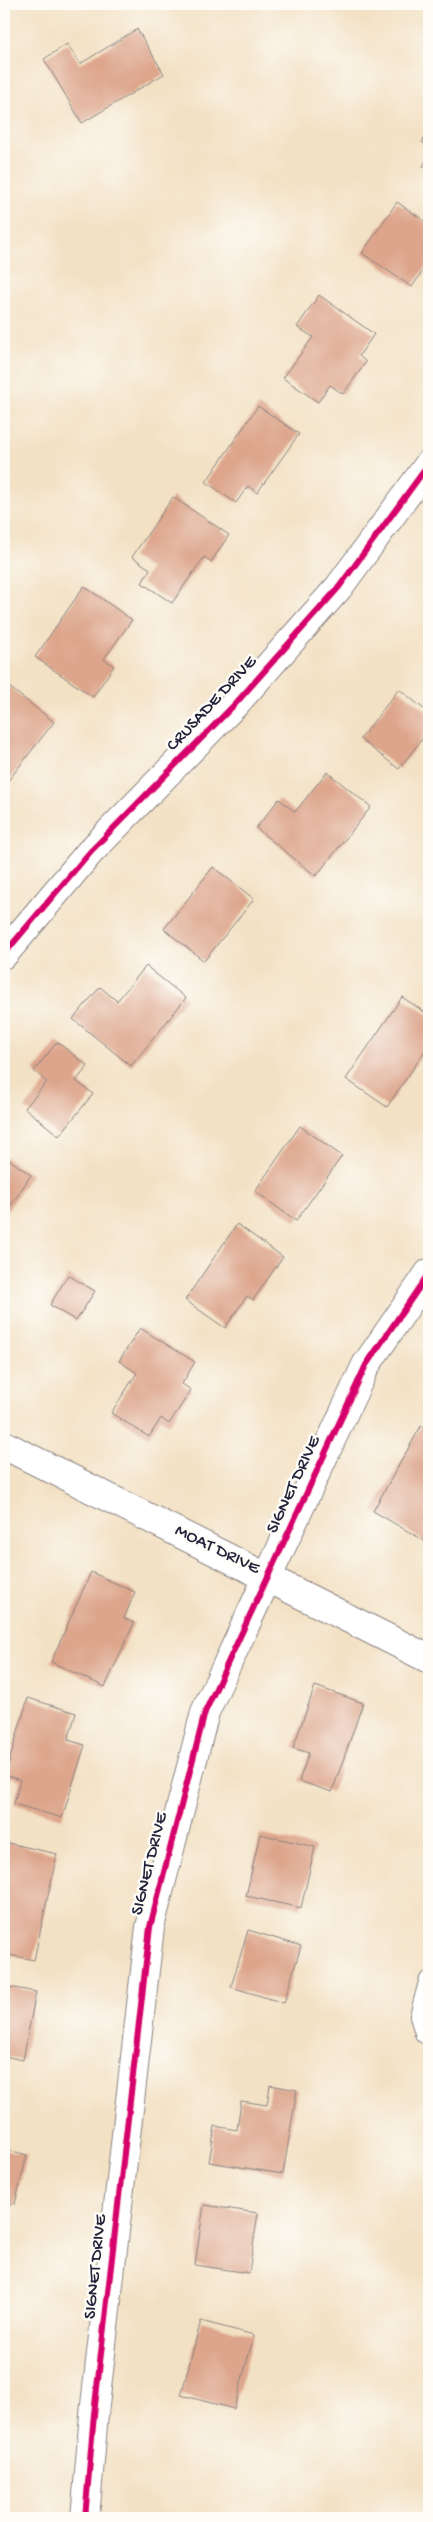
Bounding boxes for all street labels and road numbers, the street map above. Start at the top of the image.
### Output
street label: CRUSADE DRIVE [163,651,262,756]
street label: SIGNET DRIVE [262,1432,326,1537]
street label: MOAT DRIVE [171,1520,264,1580]
street label: SIGNET DRIVE [127,1810,173,1917]
street label: SIGNET DRIVE [80,2213,112,2320]

